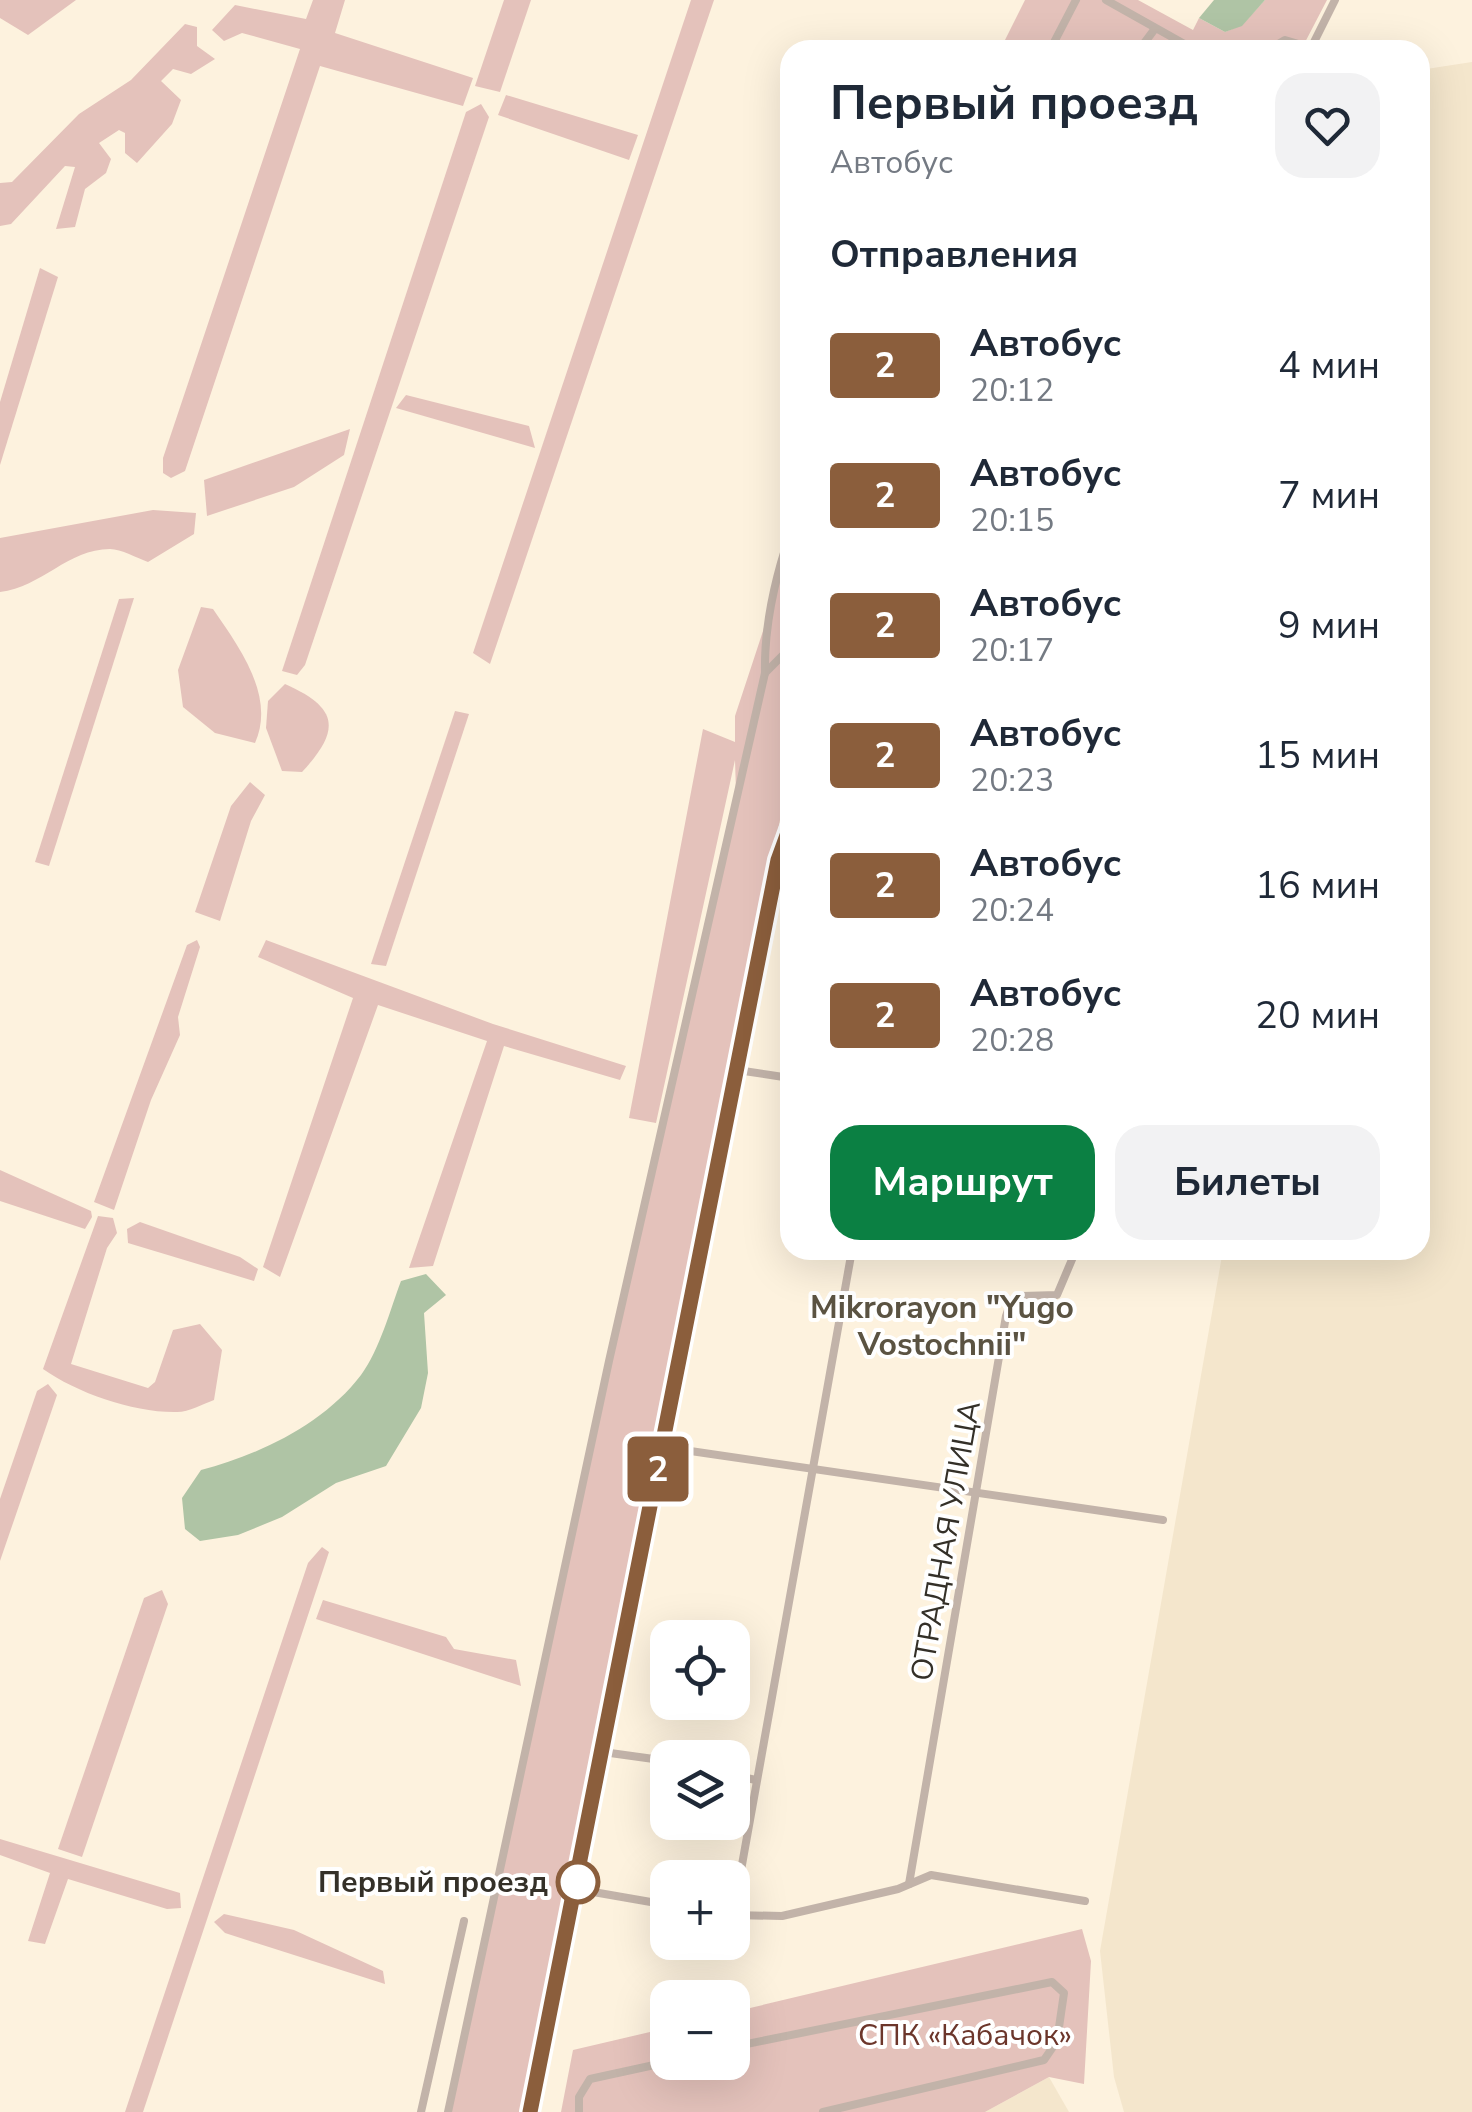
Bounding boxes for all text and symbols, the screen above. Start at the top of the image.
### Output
text: Первый проезд [830,70,1198,136]
button: heart [1275,73,1380,178]
text: Автобус [830,141,953,184]
text: Отправления [830,229,1078,280]
text: Автобус [970,318,1121,369]
text: 4 мин [1278,340,1380,391]
text: 2 [874,342,896,389]
text: 20:12 [970,369,1054,412]
text: Автобус [970,448,1121,499]
text: 7 мин [1278,470,1380,521]
text: 2 [874,472,896,519]
text: 20:15 [970,499,1054,542]
text: Автобус [970,578,1121,629]
text: 9 мин [1278,600,1380,651]
text: 2 [874,602,896,649]
text: 20:17 [970,629,1054,672]
text: Автобус [970,708,1121,759]
text: 15 мин [1255,730,1380,781]
text: 2 [874,732,896,779]
text: 20:23 [970,759,1054,802]
text: Автобус [970,838,1121,889]
text: 16 мин [1255,860,1380,911]
text: 2 [874,862,896,909]
text: 20:24 [970,889,1054,932]
text: Автобус [970,968,1121,1019]
text: 20 мин [1255,990,1380,1041]
text: 2 [874,992,896,1039]
text: 20:28 [970,1019,1054,1062]
button: Маршрут [830,1125,1095,1240]
button: Билеты [1115,1125,1380,1240]
district label: Mikrorayon "Yugo Vostochnii" [810,1286,1074,1366]
street label: ОТРАДНАЯ УЛИЦА [901,1398,991,1684]
line badge: 2 [626,1436,690,1502]
text: 2 [647,1446,669,1493]
map controls [650,1620,750,2080]
button: locate [650,1620,750,1720]
button: layers [650,1740,750,1840]
button: + [650,1860,750,1960]
marker: Первый проезд [557,1861,599,1903]
place label: Первый проезд [318,1862,548,1903]
button: − [650,1980,750,2080]
park label: СПК «Кабачок» [858,2015,1072,2056]

